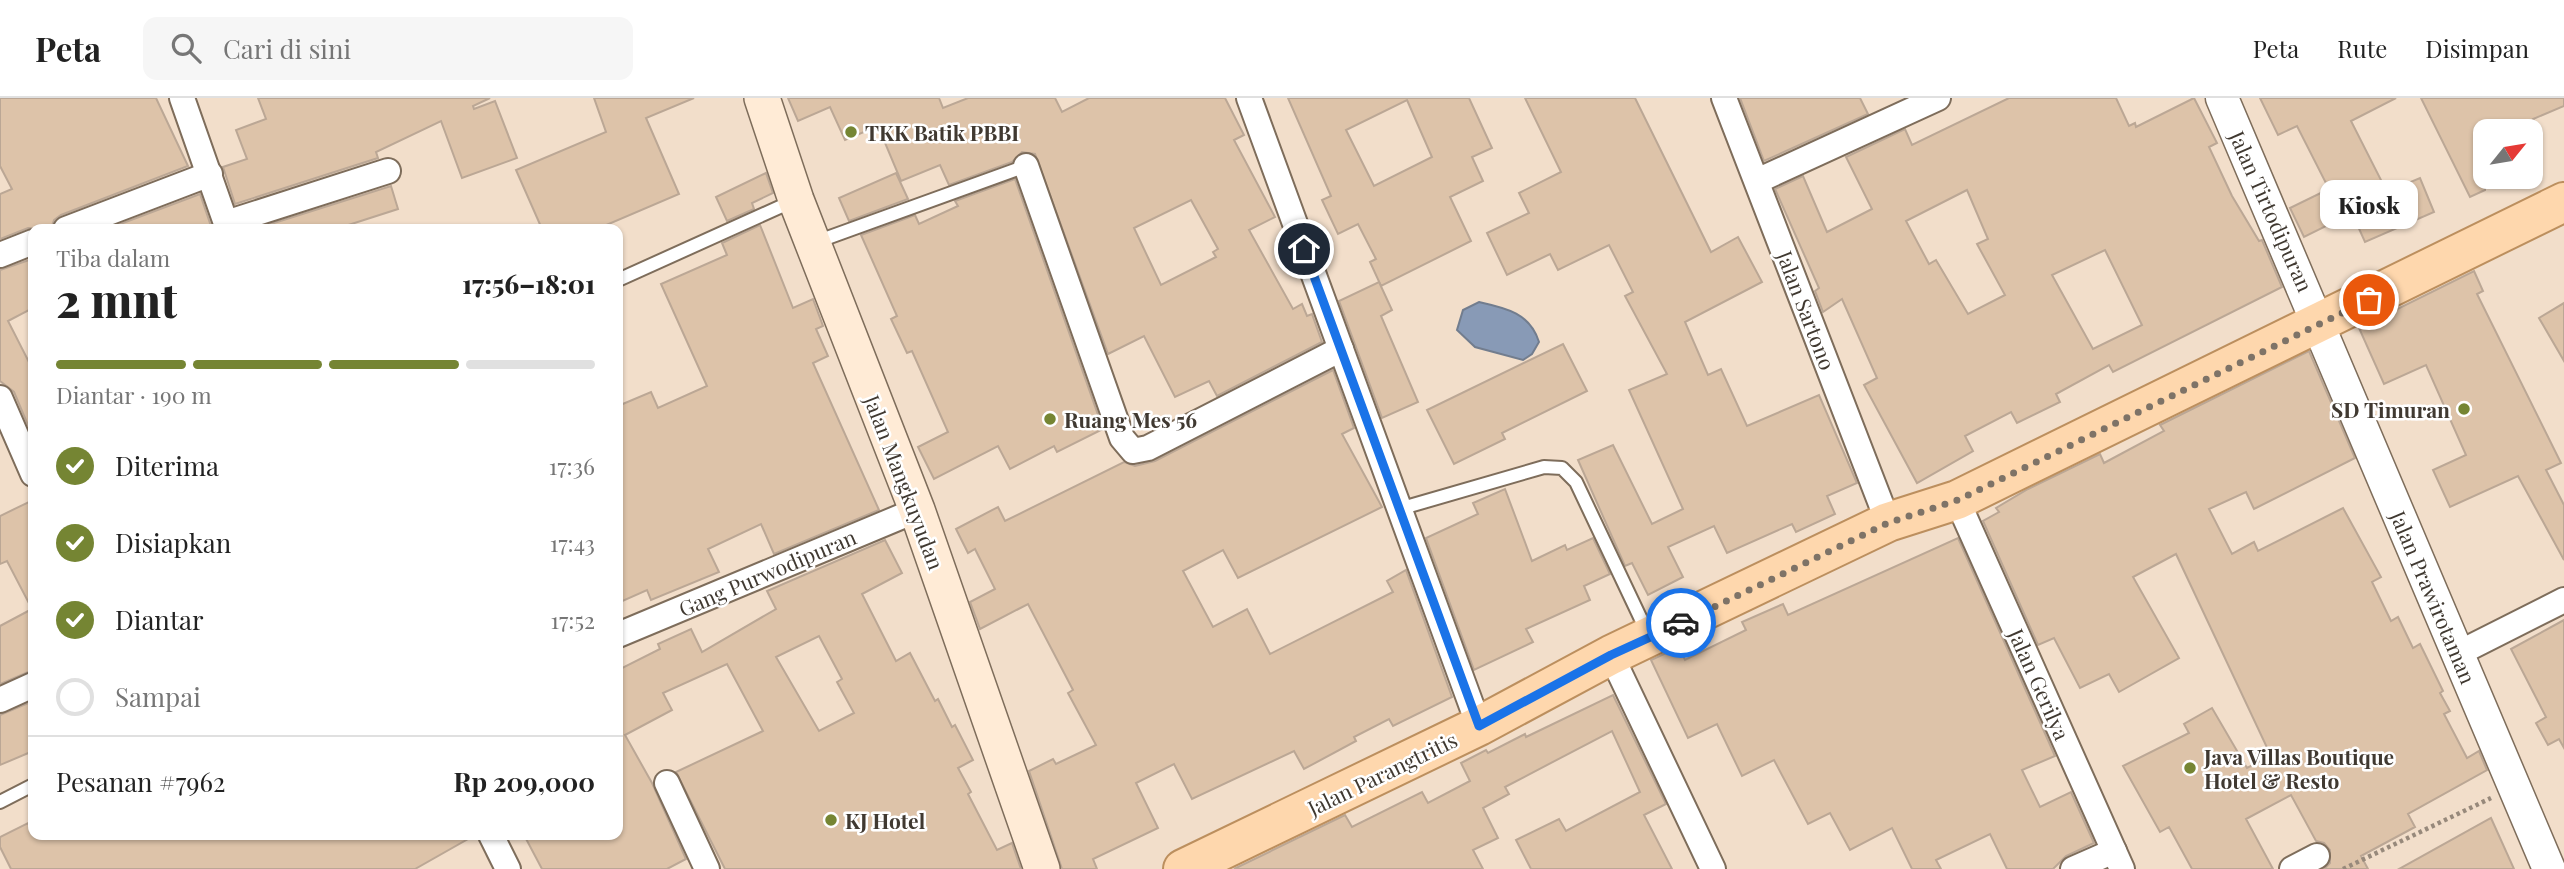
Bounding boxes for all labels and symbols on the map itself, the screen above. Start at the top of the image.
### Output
place label: TKK Batik PBBI [865,118,1019,146]
north arrow [2473,119,2543,189]
marker: TKK Batik PBBI [843,124,859,140]
street label: Jalan Tirtodipuran [2224,125,2320,296]
callout: Kiosk [2320,181,2418,230]
pin [1274,219,1334,279]
street label: Jalan Sartono [1771,246,1843,373]
pin [2339,270,2399,330]
street label: Jalan Mangkuyudan [858,390,951,574]
place label: SD Timuran [2331,395,2450,423]
marker: SD Timuran [2456,401,2472,417]
place label: Ruang Mes 56 [1064,405,1197,433]
marker: Ruang Mes 56 [1042,411,1058,427]
street label: Jalan Prawirotaman [2385,505,2483,688]
street label: Gang Purwodipuran [674,522,860,622]
courier [1646,588,1716,658]
street label: Jalan Gerilya [2003,623,2077,744]
street label: Jalan Parangtritis [1302,725,1461,822]
place label: Java Villas Boutique Hotel & Resto [2203,742,2394,794]
marker: Java Villas Boutique Hotel & Resto [2182,760,2198,776]
place label: KJ Hotel [845,806,926,834]
marker: KJ Hotel [823,812,839,828]

